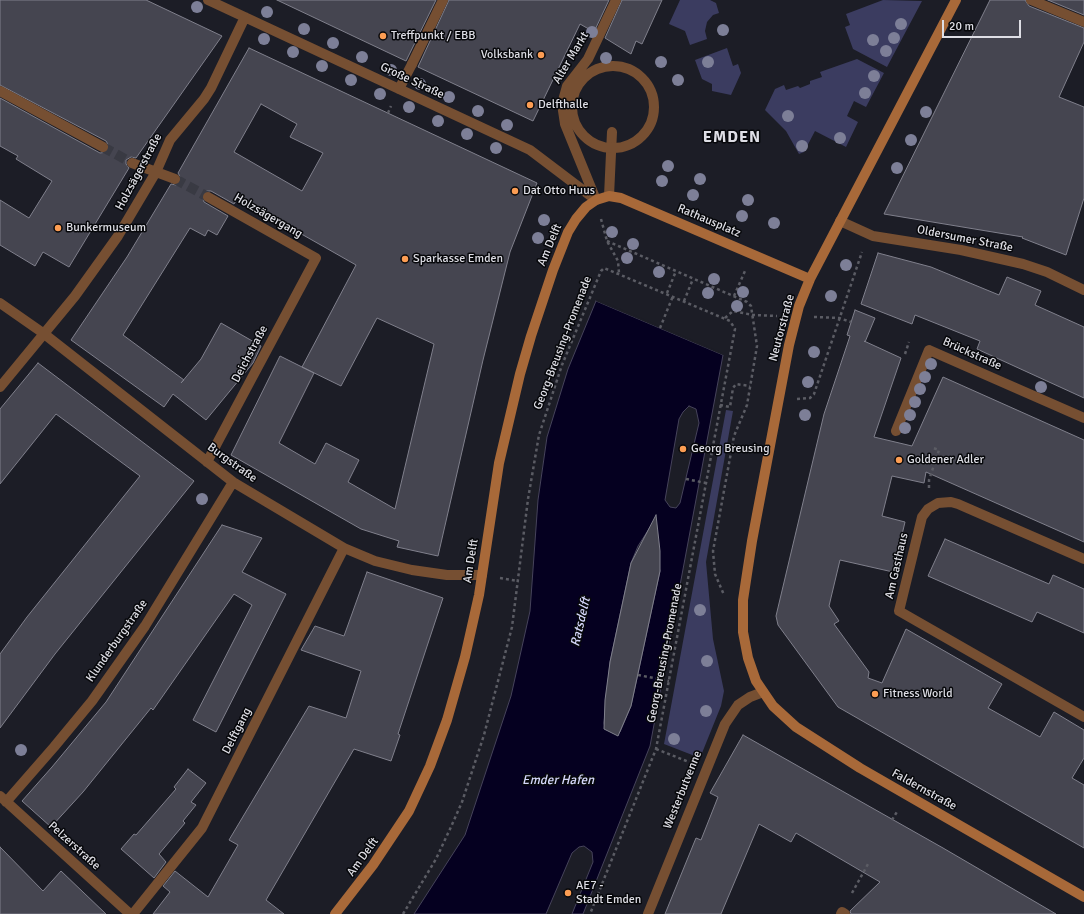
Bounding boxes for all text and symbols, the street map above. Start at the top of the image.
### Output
scale bar [944,12,1023,38]
text: 20 m [949,19,974,34]
place label: Treffpunkt / EBB [391,29,476,43]
street label: Alter Markt [550,29,592,87]
marker: Treffpunkt / EBB [378,31,388,41]
place label: Volksbank [481,48,533,62]
marker: Volksbank [536,50,546,60]
street label: Große Straße [378,60,446,102]
place label: Delfthalle [538,98,588,112]
marker: Delfthalle [525,100,535,110]
district label: EMDEN [703,128,761,148]
street label: Holzsägerstraße [113,131,165,213]
place label: Dat Otto Huus [523,184,595,198]
marker: Dat Otto Huus [510,186,520,196]
street label: Holzsägergang [231,191,305,241]
street label: Rathausplatz [675,201,743,241]
place label: Bunkermuseum [66,221,146,235]
street label: Am Delft [535,222,565,268]
marker: Bunkermuseum [53,223,63,233]
street label: Oldersumer Straße [916,223,1014,255]
place label: Sparkasse Emden [413,252,503,266]
marker: Sparkasse Emden [400,254,410,264]
street label: Georg-Breusing-Promenade [531,274,595,412]
street label: Neutorstraße [766,293,798,363]
street label: Deichstraße [229,323,271,385]
street label: Brückstraße [940,335,1004,373]
street label: Burgstraße [204,440,260,486]
place label: Georg Breusing [691,442,769,456]
marker: Georg Breusing [678,444,688,454]
place label: Goldener Adler [907,453,984,467]
marker: Goldener Adler [894,455,904,465]
street label: Am Gasthaus [882,532,912,600]
street label: Am Delft [460,538,482,584]
street label: Georg-Breusing-Promenade [644,582,686,724]
water label: Ratsdelft [568,596,594,648]
street label: Klunderburgstraße [83,597,151,685]
place label: Fitness World [883,687,953,701]
marker: Fitness World [870,689,880,699]
street label: Delftgang [219,705,255,757]
street label: Westerbutvenne [661,749,705,831]
street label: Faldernstraße [889,766,959,814]
water label: Emder Hafen [522,773,594,789]
street label: Pelzerstraße [45,819,103,873]
street label: Am Delft [344,835,382,879]
place label: AE7 - Stadt Emden [576,879,641,907]
marker: AE7 - Stadt Emden [563,888,573,898]

